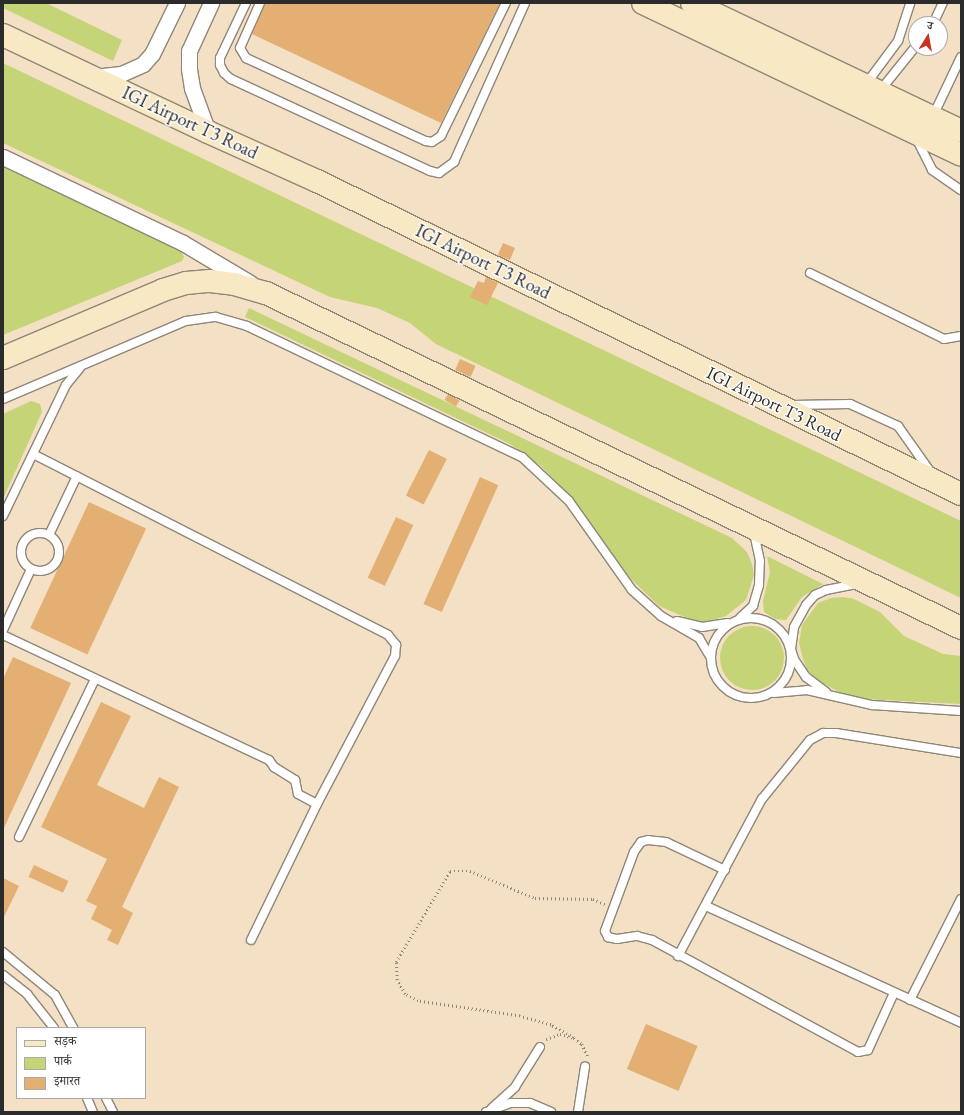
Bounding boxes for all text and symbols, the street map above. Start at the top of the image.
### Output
north arrow [908,16,948,56]
text: उ [926,18,934,33]
street label: IGI Airport T3 Road [119,82,261,164]
street label: IGI Airport T3 Road [412,220,554,304]
street label: IGI Airport T3 Road [703,362,845,446]
legend [16,1027,146,1099]
text: सड़क [54,1033,77,1049]
text: पार्क [54,1053,72,1069]
text: इमारत [54,1073,80,1089]

